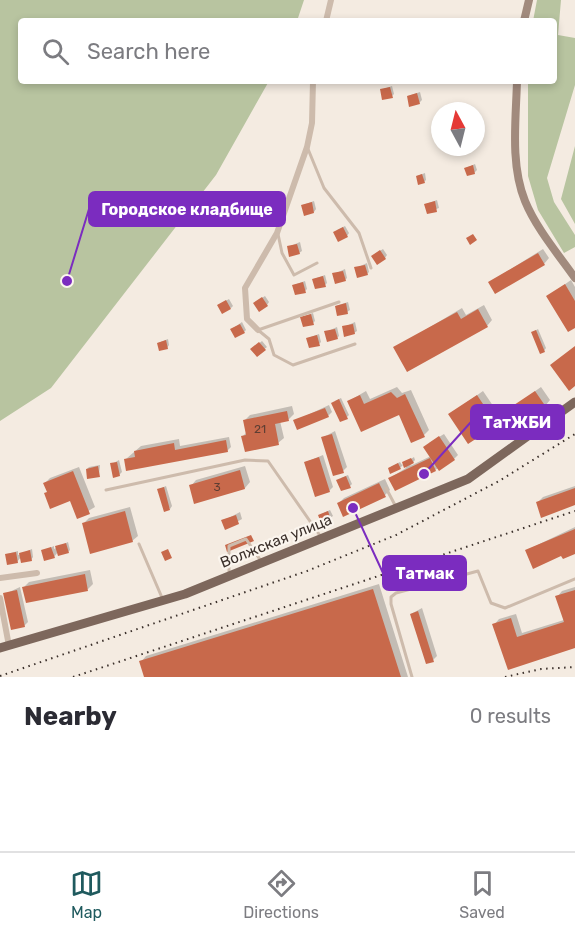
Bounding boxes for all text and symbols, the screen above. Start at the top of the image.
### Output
search box [18,18,557,84]
icon: search [39,35,72,68]
text: Search here [87,38,210,65]
north arrow [431,102,485,156]
callout: Городское кладбище [89,192,285,226]
text: Городское кладбище [101,200,273,219]
callout: ТатЖБИ [471,405,564,439]
text: ТатЖБИ [483,413,551,432]
house number: 21 [254,422,266,436]
house number: 3 [213,480,221,494]
street label: Волжская улица [218,510,334,572]
callout: Татмак [383,556,466,590]
text: Татмак [395,564,455,583]
text: Nearby [24,701,117,732]
text: 0 results [470,704,551,728]
tab: Map [70,867,103,922]
tab: Directions [243,867,319,922]
tab: Saved [459,867,505,922]

